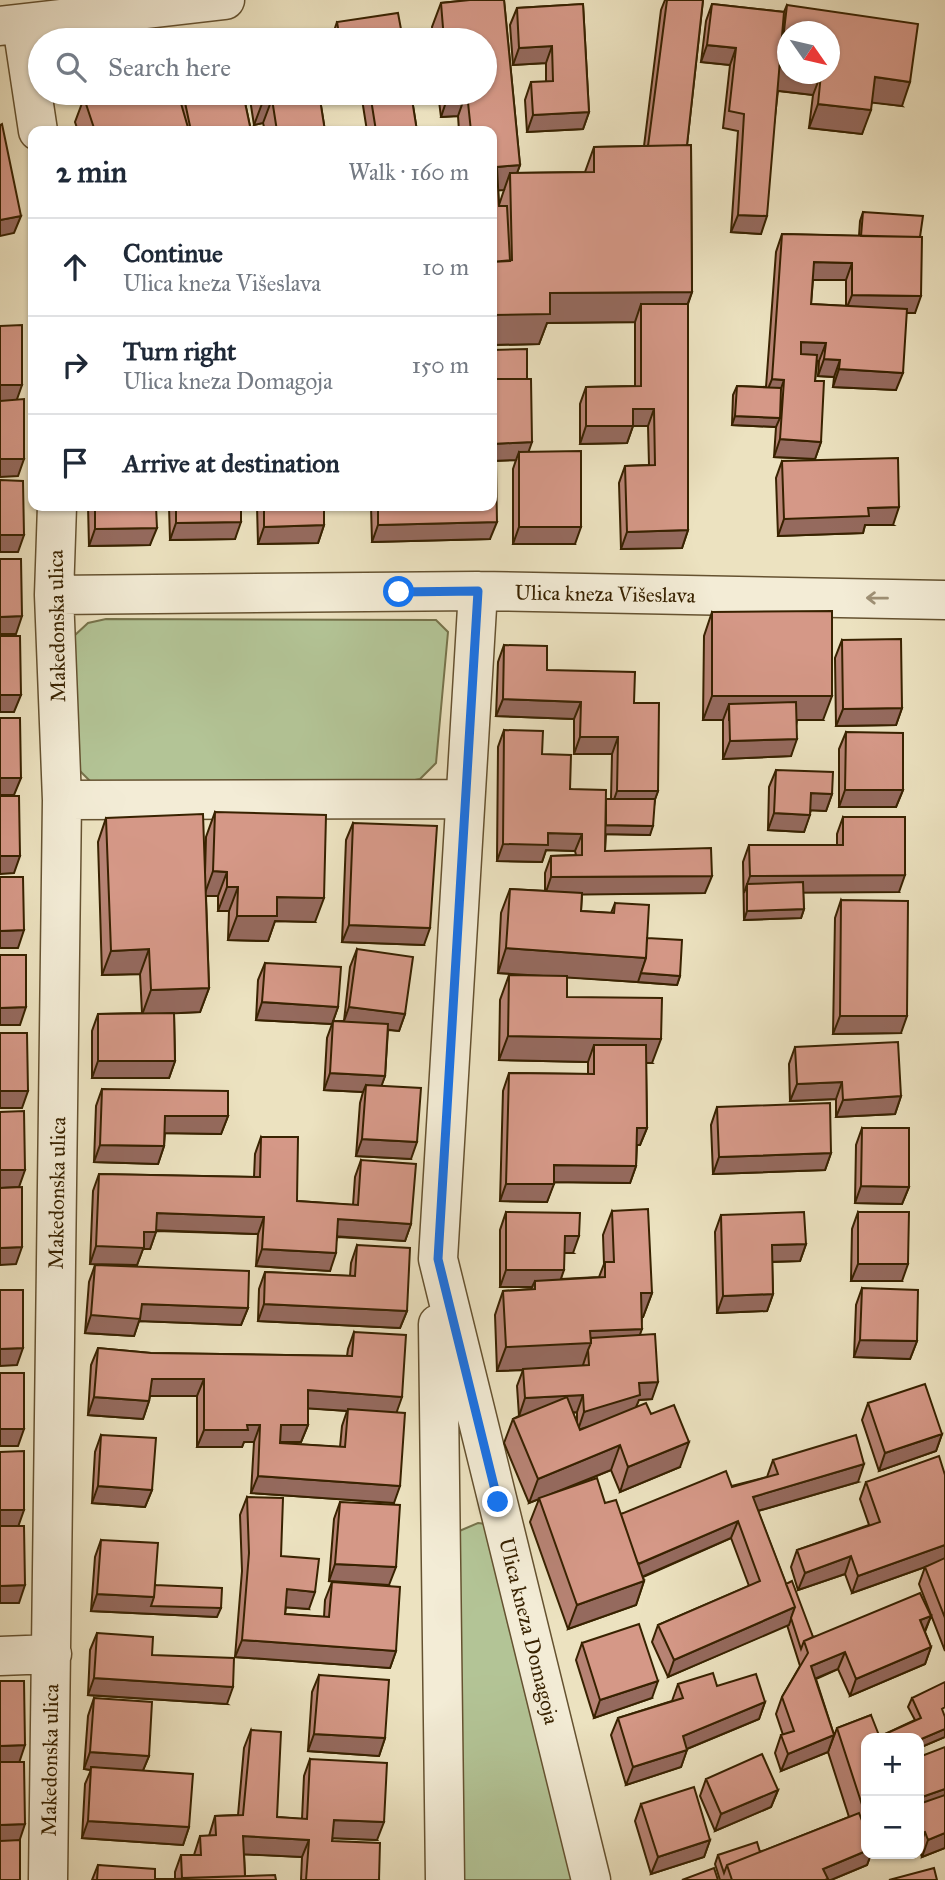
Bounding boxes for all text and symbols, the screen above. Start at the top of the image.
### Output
north arrow [777,21,840,84]
search box [28,28,497,105]
icon: search [52,48,90,86]
text: Search here [108,51,231,83]
text: 2 min [56,154,127,190]
text: Walk · 160 m [348,158,469,186]
text: Continue [123,237,223,269]
icon: ahead [56,248,94,286]
text: 10 m [422,253,469,281]
text: Ulica kneza Višeslava [123,269,321,297]
text: Turn right [123,335,236,367]
icon: right [56,346,94,384]
text: 150 m [412,351,469,379]
text: Ulica kneza Domagoja [123,367,333,395]
icon: arrive [56,444,94,482]
text: Arrive at destination [123,447,340,479]
street label: Makedonska ulica [43,549,71,702]
route start [383,576,414,607]
street label: Ulica kneza Višeslava [514,579,696,609]
one-way arrow [866,592,889,605]
street label: Makedonska ulica [43,1116,71,1269]
route end [482,1486,513,1517]
street label: Ulica kneza Domagoja [493,1535,565,1727]
street label: Makedonska ulica [36,1683,64,1836]
map controls [861,1733,924,1859]
button: + [861,1733,924,1796]
button: − [861,1796,924,1859]

